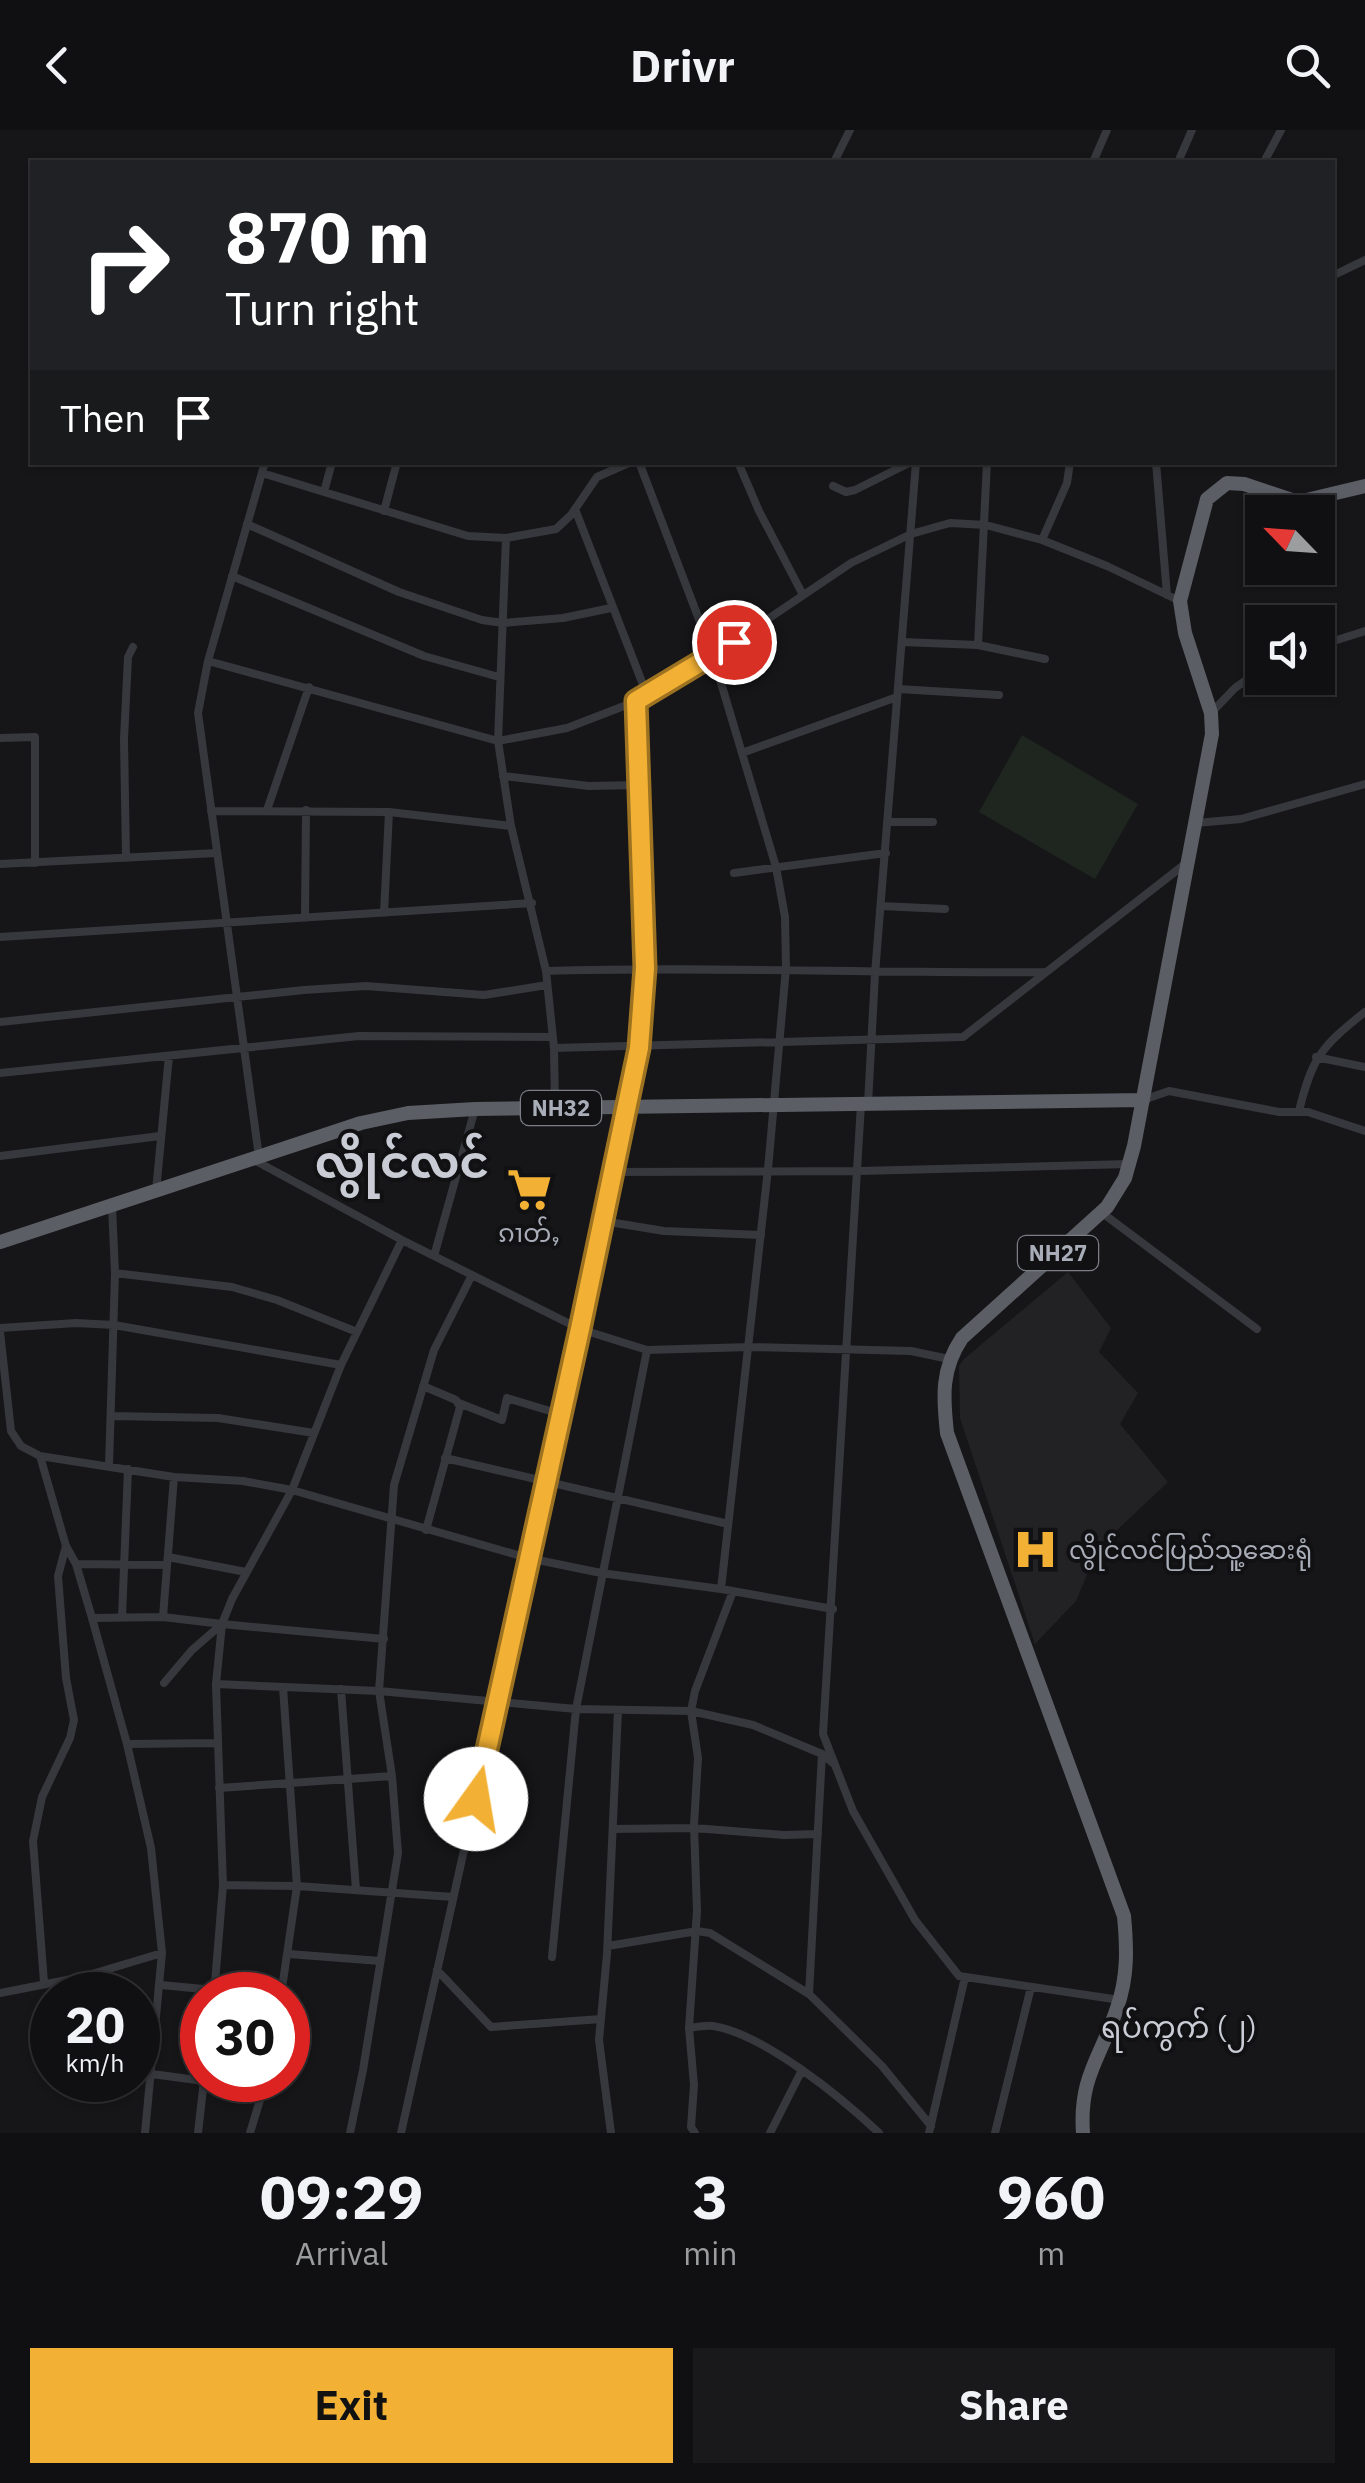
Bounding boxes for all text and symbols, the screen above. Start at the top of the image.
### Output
text: Drivr [630,36,735,94]
icon: back [30,38,85,93]
icon: search [1280,38,1335,93]
text: 870 m [225,191,430,282]
icon: right [60,200,190,330]
text: Turn right [225,279,420,337]
icon: arrive [166,390,221,445]
text: Then [60,393,146,442]
north arrow [1245,495,1335,585]
map controls [1245,495,1335,695]
pin [692,600,777,685]
button: sound [1245,605,1335,695]
icon: arrive [707,615,762,670]
road number: NH32 [521,1091,601,1125]
district label: လွိုင်လင် [315,1132,489,1199]
supermarket icon: ၵၢတ်ႇ [505,1165,553,1213]
place label: ၵၢတ်ႇ [498,1216,560,1249]
road number: NH27 [1018,1236,1098,1270]
hospital icon: လွိုင်လင်ပြည်သူ့ဆေးရုံ [1012,1526,1060,1574]
place label: လွိုင်လင်ပြည်သူ့ဆေးရုံ [1069,1533,1312,1571]
position arrow [424,1747,528,1851]
speed limit sign: 30 [180,1972,310,2102]
text: 20 [65,1992,125,2057]
district label: ရပ်ကွက် (၂) [1101,2006,1257,2053]
text: km/h [66,2046,124,2079]
text: 09:29 [260,2157,424,2236]
text: 3 [692,2157,728,2236]
text: 960 [997,2157,1105,2236]
text: Arrival [295,2232,388,2274]
text: min [683,2232,737,2274]
text: m [1037,2232,1065,2274]
button: Exit [30,2348,673,2463]
button: Share [693,2348,1335,2463]

